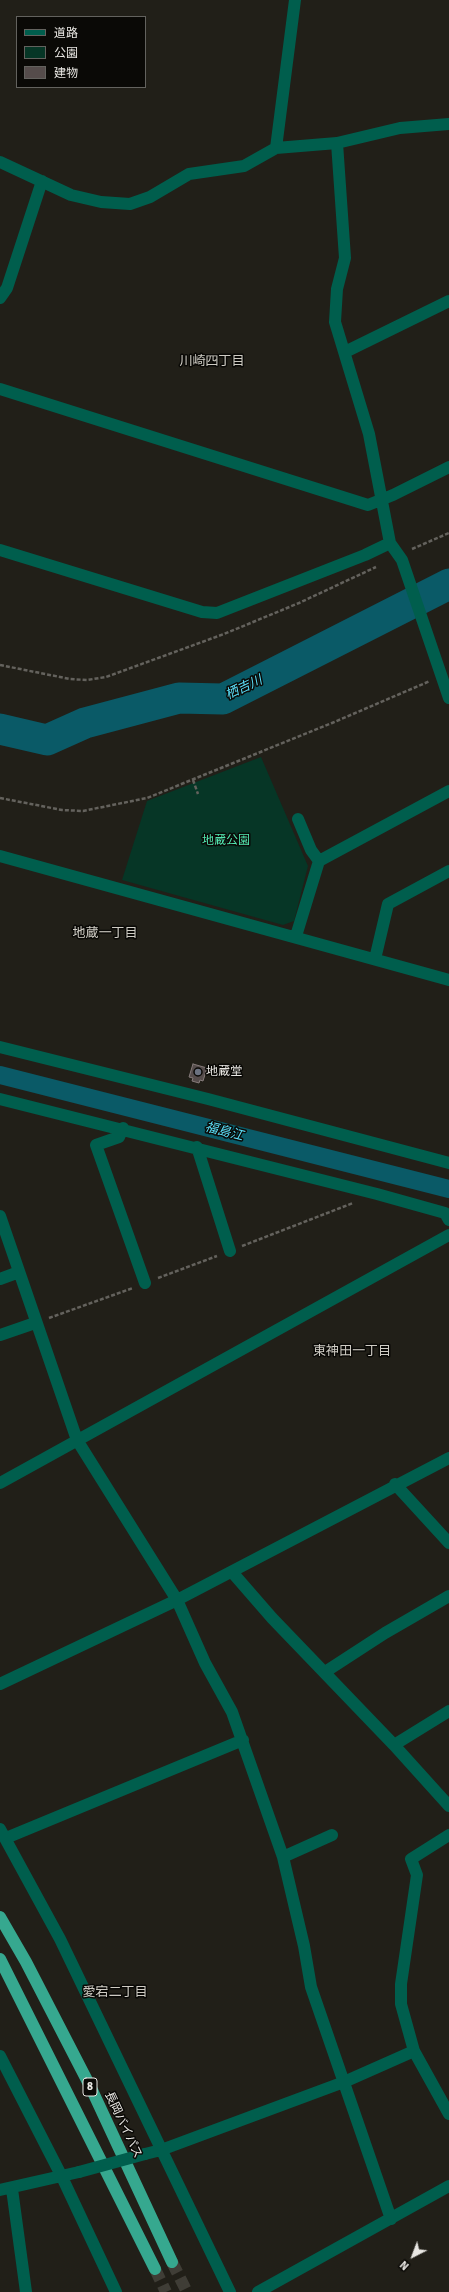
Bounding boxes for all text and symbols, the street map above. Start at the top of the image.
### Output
legend [16,16,146,88]
text: 道路 [54,26,78,41]
text: 公園 [54,46,78,61]
text: 建物 [54,66,78,81]
district label: 川崎四丁目 [180,354,244,370]
water label: 栖吉川 [223,673,265,703]
park label: 地蔵公園 [202,834,250,848]
district label: 地蔵一丁目 [73,926,137,942]
place label: 地蔵堂 [206,1065,242,1079]
marker: 地蔵堂 [193,1067,203,1077]
water label: 福島江 [203,1120,245,1144]
district label: 東神田一丁目 [313,1344,391,1360]
district label: 愛宕二丁目 [83,1985,147,2001]
road number: 8 [83,2078,97,2096]
street label: 長岡バイパス [101,2089,145,2161]
north arrow [393,2236,433,2276]
text: N [397,2258,412,2273]

